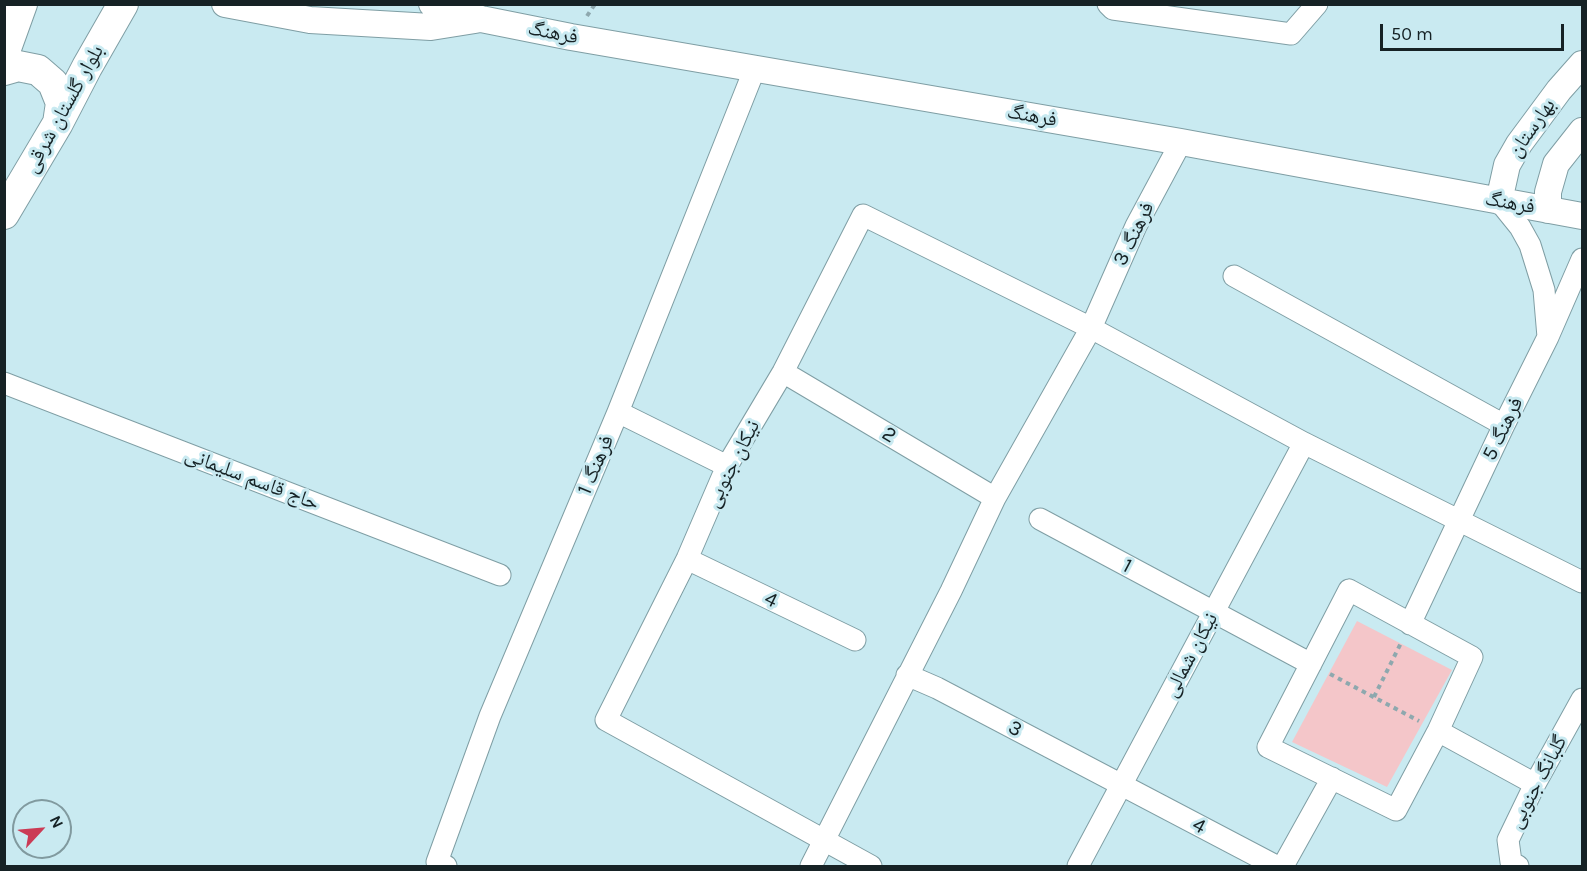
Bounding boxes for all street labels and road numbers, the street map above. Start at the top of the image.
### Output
street label: فرهنگ [526,16,580,50]
street label: بلوار گلستان شرقی [18,41,110,177]
street label: بهارستان [1503,94,1561,162]
street label: فرهنگ [1005,99,1059,133]
street label: فرهنگ [1483,186,1537,220]
street label: فرهنگ 3 [1108,198,1160,270]
street label: فرهنگ 5 [1477,393,1529,465]
street label: نیکان جنوبی [700,416,766,512]
street label: 2 [877,421,901,449]
street label: فرهنگ 1 [572,431,620,499]
street label: حاج قاسم سلیمانی [181,442,323,516]
street label: 1 [1118,553,1136,579]
street label: 4 [760,586,782,614]
street label: نیکان شمالی [1158,608,1224,702]
street label: 3 [1004,715,1026,743]
street label: گلبانگ جنوبی [1503,731,1573,833]
street label: 4 [1188,812,1210,840]

